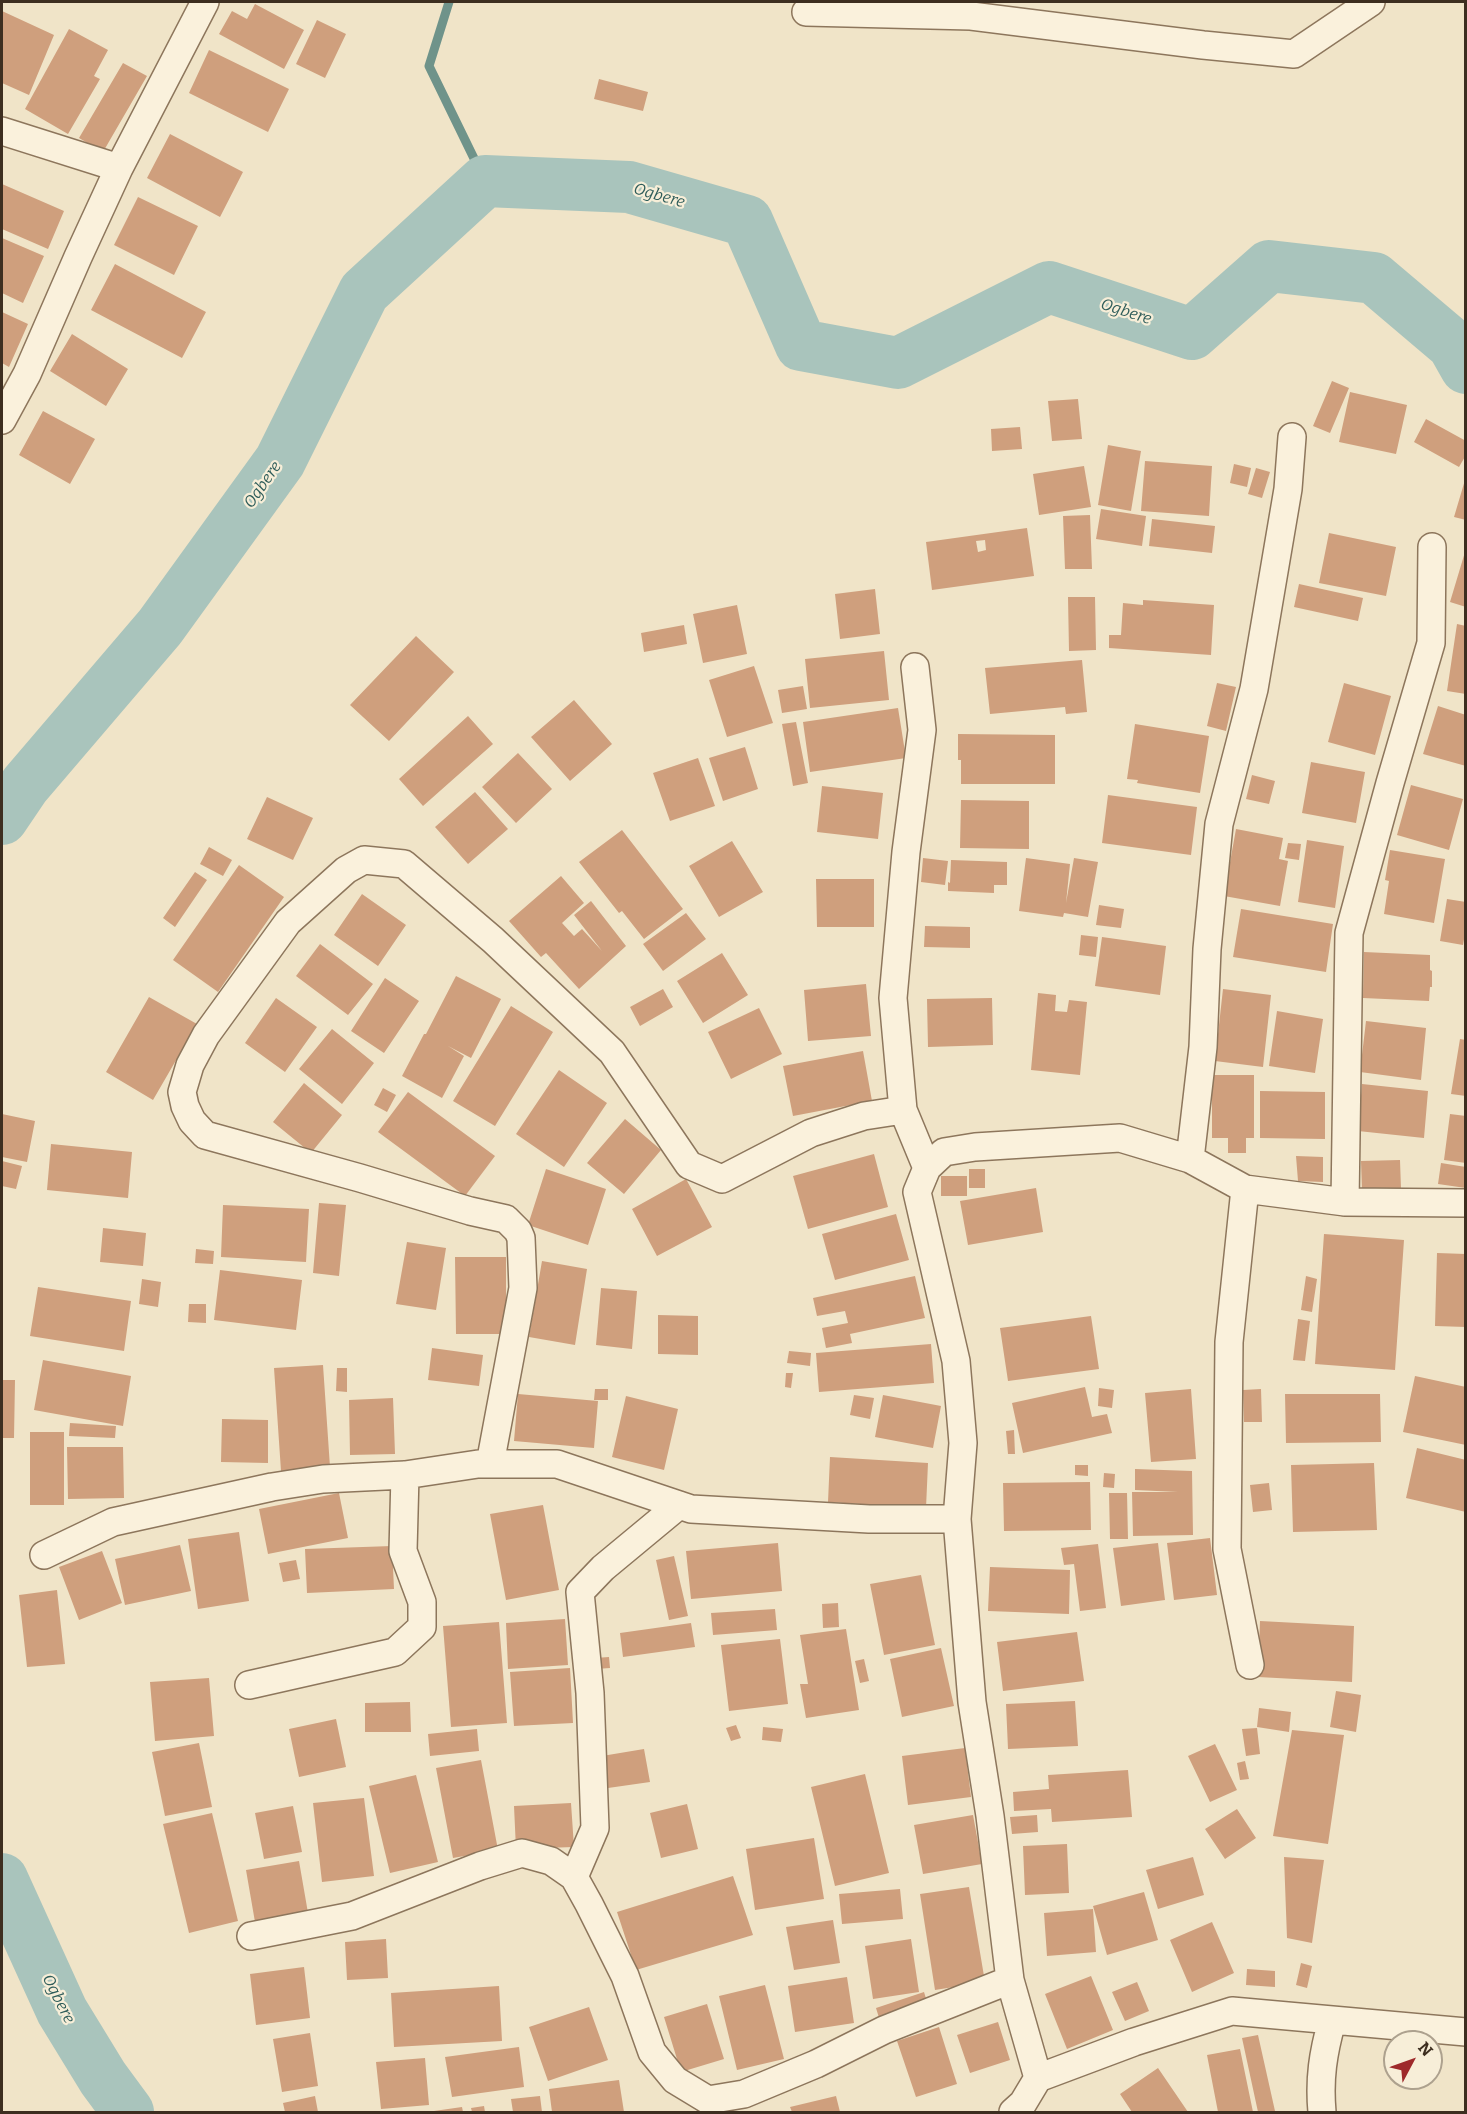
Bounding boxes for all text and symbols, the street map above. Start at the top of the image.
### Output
water label: Ogbere [631,180,687,212]
water label: Ogbere [1098,295,1154,329]
water label: Ogbere [240,458,286,512]
water label: Ogbere [38,1971,78,2027]
north arrow [1383,2030,1443,2090]
text: N [1414,2038,1437,2060]

